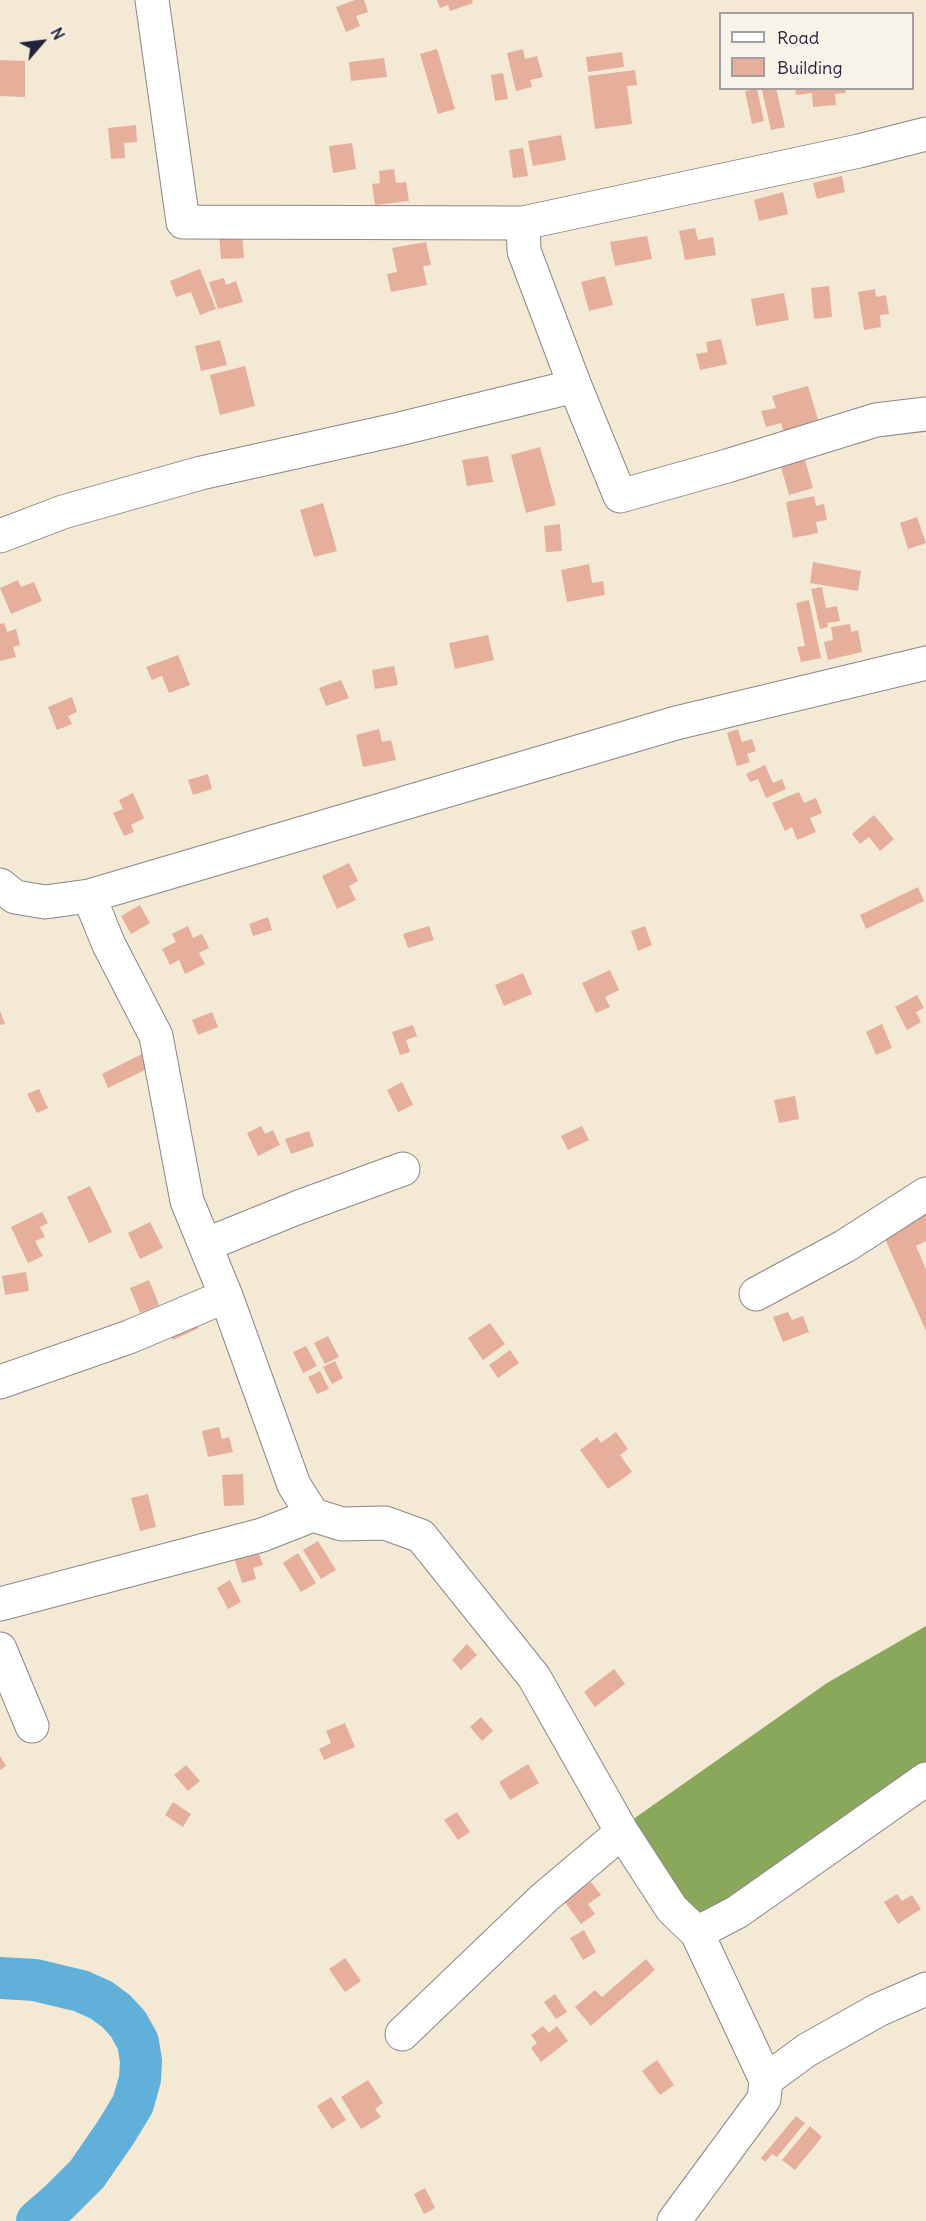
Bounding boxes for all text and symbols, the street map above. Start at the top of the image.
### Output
north arrow [12,12,72,72]
legend [719,12,914,90]
text: N [46,24,69,43]
text: Road [777,26,819,49]
text: Building [777,56,842,79]

